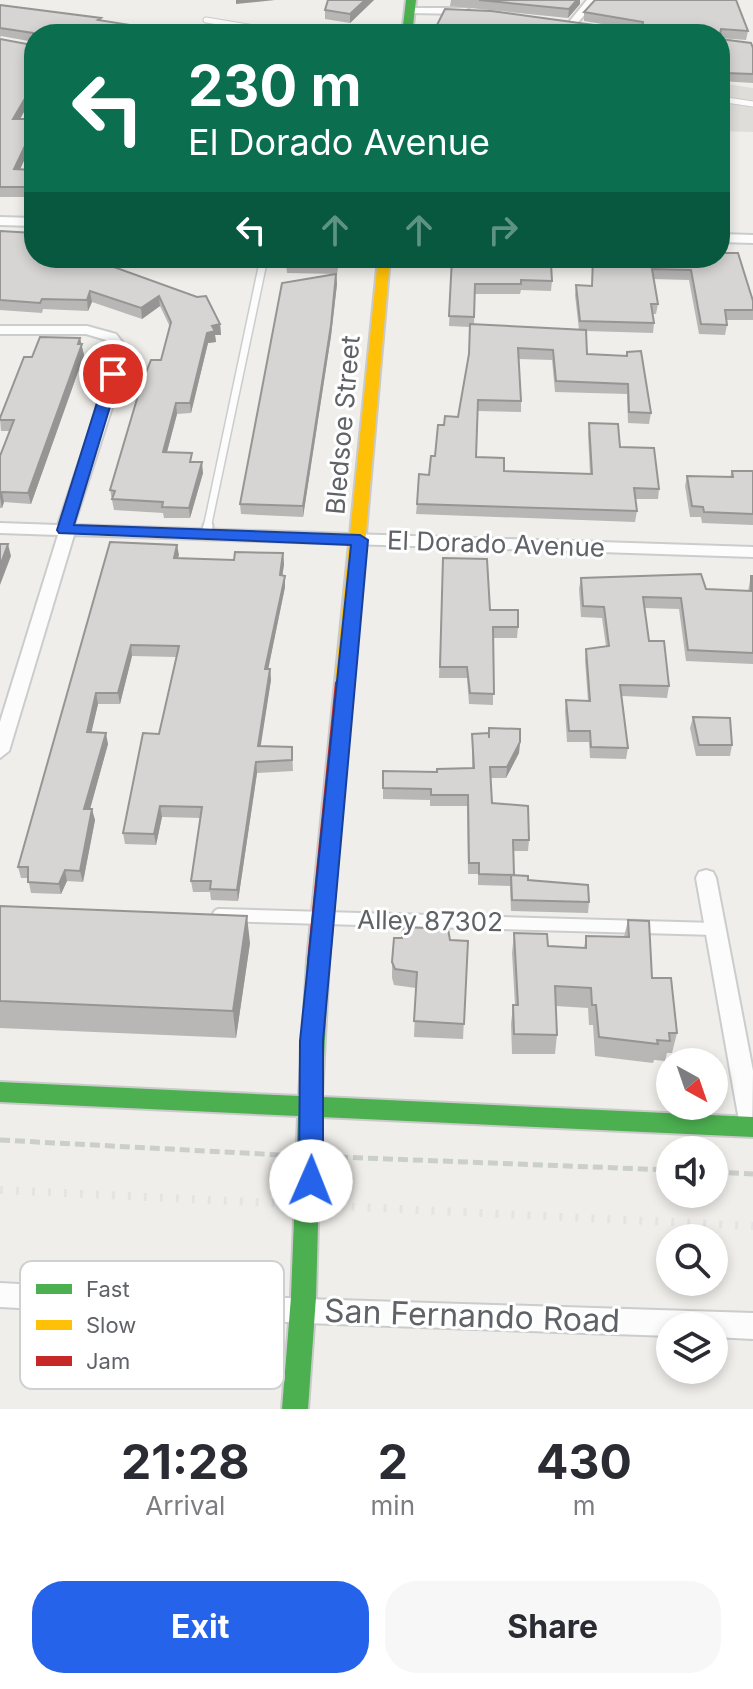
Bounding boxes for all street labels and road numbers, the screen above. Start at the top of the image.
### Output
street label: Bledsoe Street [319,334,366,516]
street label: El Dorado Avenue [386,524,606,563]
street label: Alley 87302 [357,904,503,937]
street label: San Fernando Road [323,1291,621,1340]

